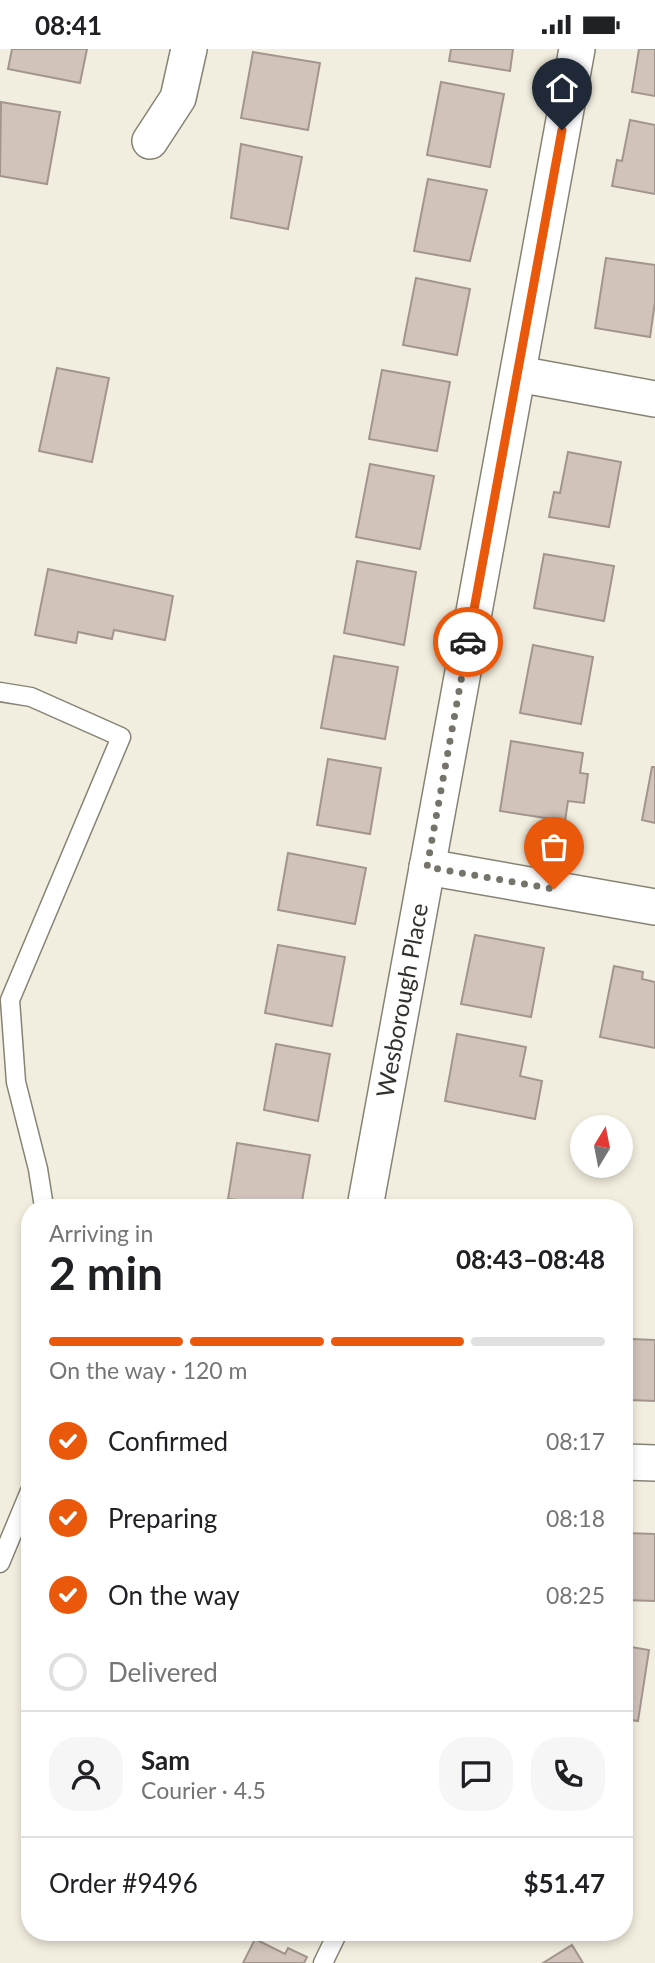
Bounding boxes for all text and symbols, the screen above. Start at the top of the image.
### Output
text: 08:41 [35,9,102,41]
pin [532,58,592,130]
icon: home [543,69,581,107]
courier [433,607,503,677]
icon: car [449,623,487,661]
pin [524,817,584,889]
icon: bag [535,828,573,866]
street label: Wesborough Place [369,901,433,1100]
north arrow [570,1115,634,1178]
map controls [570,1115,633,1178]
text: Arriving in [49,1219,153,1247]
text: 08:43–08:48 [456,1243,605,1275]
text: 2 min [49,1245,163,1300]
text: On the way · 120 m [49,1356,248,1384]
icon: check [49,1422,87,1460]
text: Confirmed [108,1425,228,1457]
text: 08:17 [546,1427,605,1455]
icon: check [49,1499,87,1537]
text: Preparing [108,1502,217,1534]
text: 08:18 [546,1504,605,1532]
icon: check [49,1576,87,1614]
text: On the way [108,1579,240,1611]
text: 08:25 [546,1581,605,1609]
text: Delivered [108,1656,218,1688]
button: person [49,1737,123,1811]
button: chat [439,1737,513,1811]
button: phone [531,1737,605,1811]
text: Sam [141,1744,190,1776]
text: Courier · 4.5 [141,1776,266,1804]
text: Order #9496 [49,1867,198,1899]
text: $51.47 [523,1867,605,1899]

